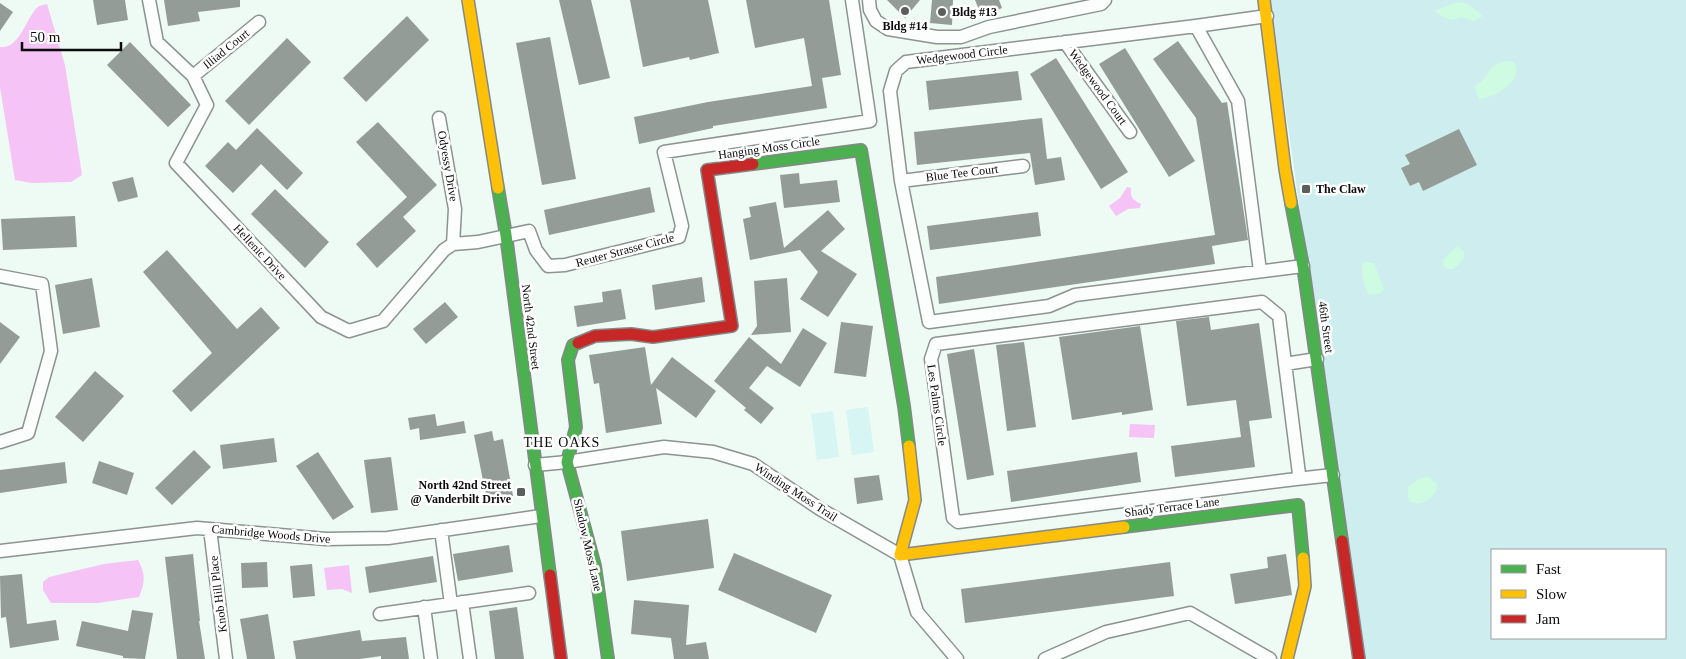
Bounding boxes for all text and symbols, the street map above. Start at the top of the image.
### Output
marker: Bldg #14 [899,5,911,17]
place label: Bldg #13 [952,5,997,19]
marker: Bldg #13 [936,6,948,18]
place label: Bldg #14 [882,19,928,33]
scale bar [22,20,121,52]
street label: Illiad Court [200,26,253,72]
text: 50 m [30,29,61,45]
street label: Wedgewood Circle [915,42,1009,68]
street label: Wedgewood Court [1066,46,1131,128]
street label: Odyessy Drive [435,130,461,202]
street label: Hanging Moss Circle [717,134,821,162]
street label: Blue Tee Court [925,162,1000,184]
place label: The Claw [1316,182,1366,196]
marker: The Claw [1300,183,1312,195]
street label: Hellenic Drive [231,221,289,283]
street label: Reuter Strasse Circle [574,230,676,270]
street label: North 42nd Street [519,283,543,371]
street label: 46th Street [1315,300,1337,355]
street label: Les Palms Circle [924,363,950,447]
district label: THE OAKS [524,435,600,450]
street label: Winding Moss Trail [752,460,841,524]
place label: North 42nd Street @ Vanderbilt Drive [411,478,512,506]
marker: North 42nd Street @ Vanderbilt Drive [515,486,527,498]
street label: Shady Terrace Lane [1124,494,1220,520]
street label: Shadow Moss Lane [571,497,605,593]
street label: Cambridge Woods Drive [211,522,331,546]
legend [1491,549,1666,639]
street label: Knob Hill Place [206,555,230,633]
text: Fast [1536,561,1562,577]
text: Slow [1536,586,1567,602]
text: Jam [1536,611,1560,627]

